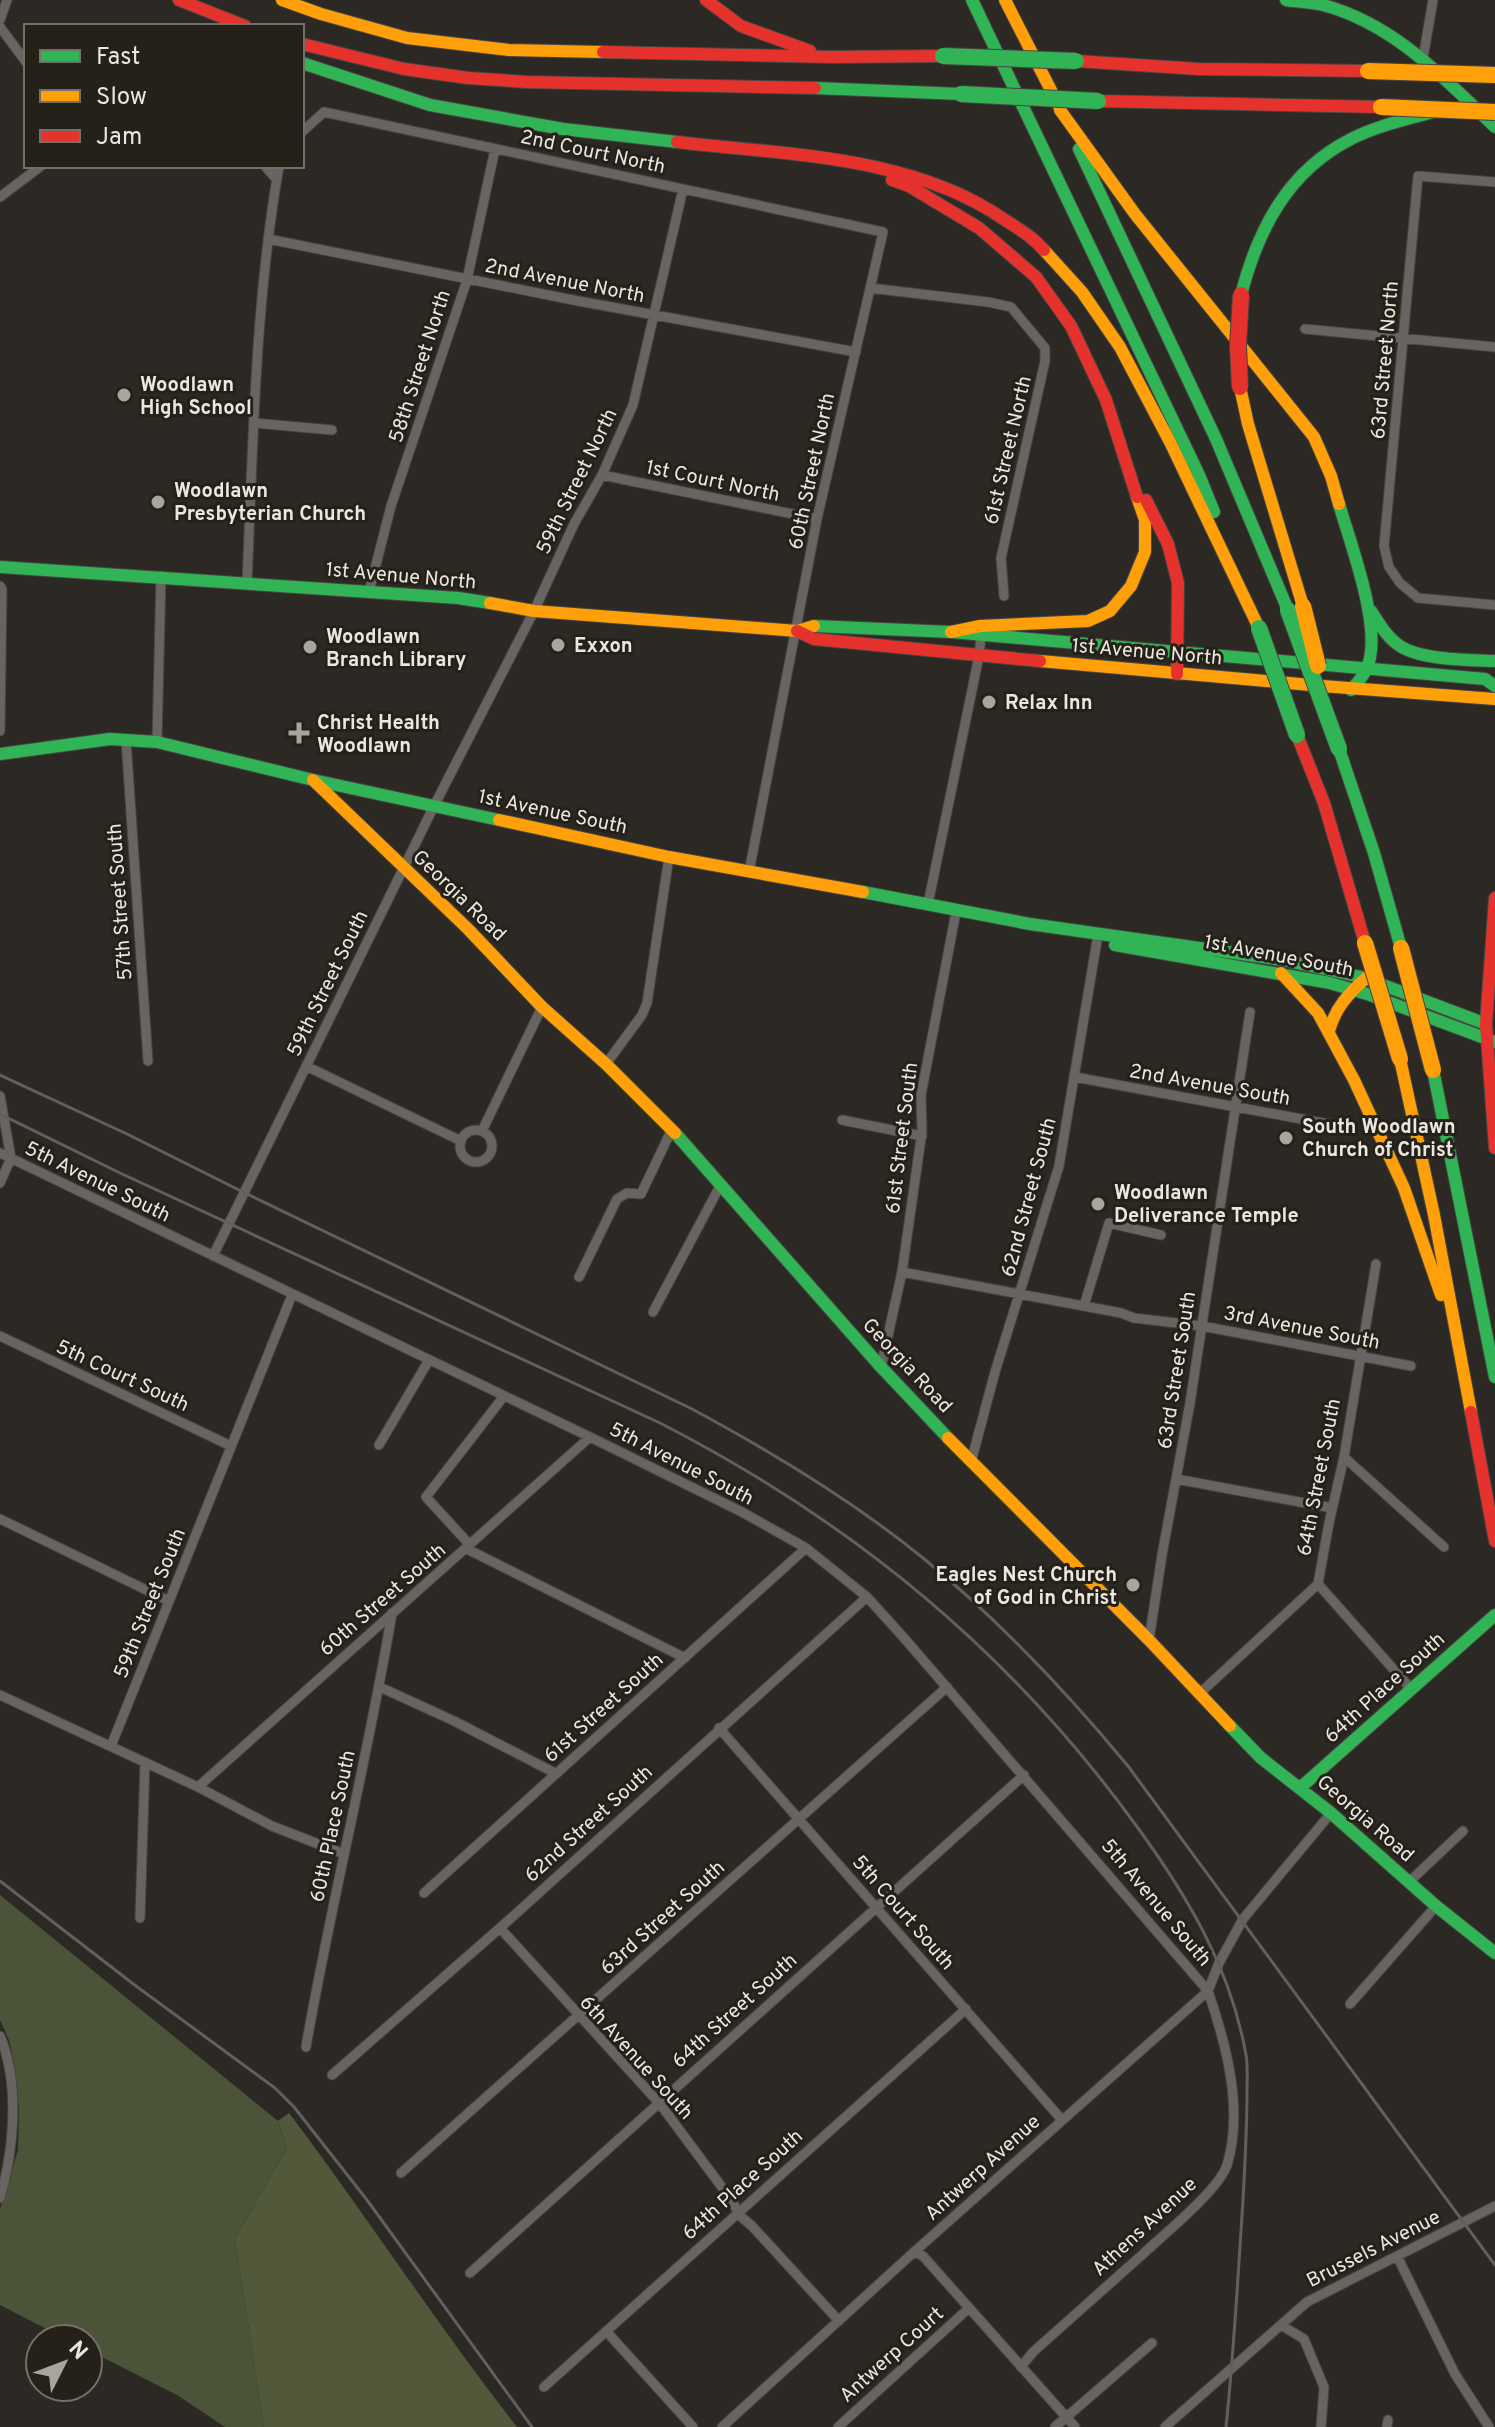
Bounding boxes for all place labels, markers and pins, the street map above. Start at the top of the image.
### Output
place label: Woodlawn High School [140,373,252,422]
marker: Woodlawn High School [115,386,133,404]
place label: Woodlawn Presbyterian Church [174,479,366,528]
marker: Woodlawn Presbyterian Church [149,493,167,511]
place label: Woodlawn Branch Library [326,625,466,674]
place label: Exxon [574,634,633,660]
marker: Exxon [549,636,567,654]
marker: Woodlawn Branch Library [301,638,319,656]
place label: Relax Inn [1005,691,1093,717]
marker: Relax Inn [980,693,998,711]
place label: Christ Health Woodlawn [317,711,440,760]
marker: Christ Health Woodlawn [288,722,310,744]
place label: South Woodlawn Church of Christ [1302,1115,1456,1164]
marker: South Woodlawn Church of Christ [1277,1129,1295,1147]
place label: Woodlawn Deliverance Temple [1114,1181,1299,1230]
marker: Woodlawn Deliverance Temple [1089,1195,1107,1213]
place label: Eagles Nest Church of God in Christ [936,1563,1117,1612]
marker: Eagles Nest Church of God in Christ [1124,1576,1142,1594]

